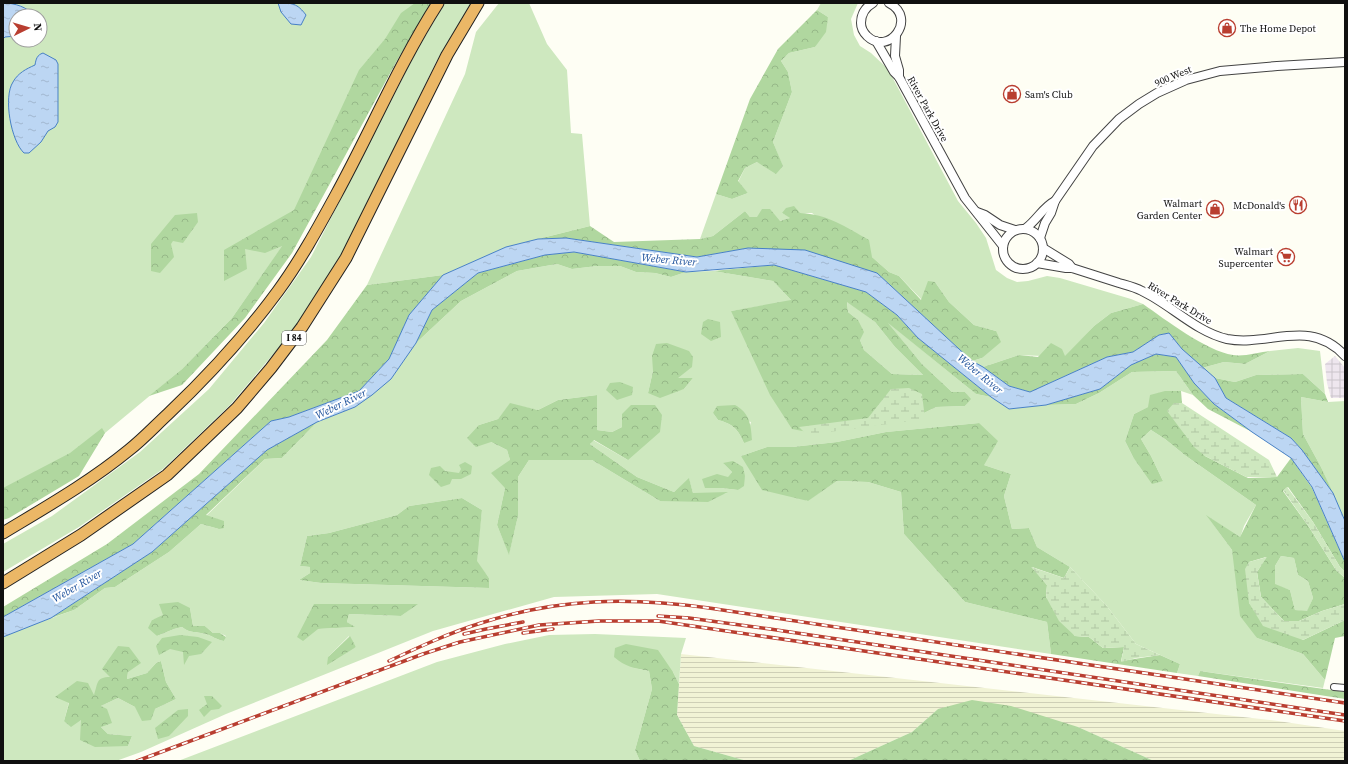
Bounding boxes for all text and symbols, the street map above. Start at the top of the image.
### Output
north arrow [8,8,48,48]
shop icon: The Home Depot [1217,18,1237,38]
place label: The Home Depot [1240,22,1316,35]
text: N [30,23,45,32]
street label: 900 West [1153,62,1194,90]
street label: River Park Drive [905,74,951,144]
shop icon: Sam's Club [1002,84,1022,104]
place label: Sam's Club [1025,88,1073,101]
restaurant icon: McDonald's [1288,195,1308,215]
place label: Walmart Garden Center [1137,197,1203,222]
shop icon: Walmart Garden Center [1205,199,1225,219]
place label: McDonald's [1233,199,1285,212]
place label: Walmart Supercenter [1219,245,1274,270]
supermarket icon: Walmart Supercenter [1276,247,1296,267]
water label: Weber River [641,250,698,270]
street label: River Park Drive [1145,279,1215,327]
road number: I 84 [282,331,306,345]
water label: Weber River [954,351,1006,398]
water label: Weber River [313,385,370,423]
water label: Weber River [49,565,105,606]

